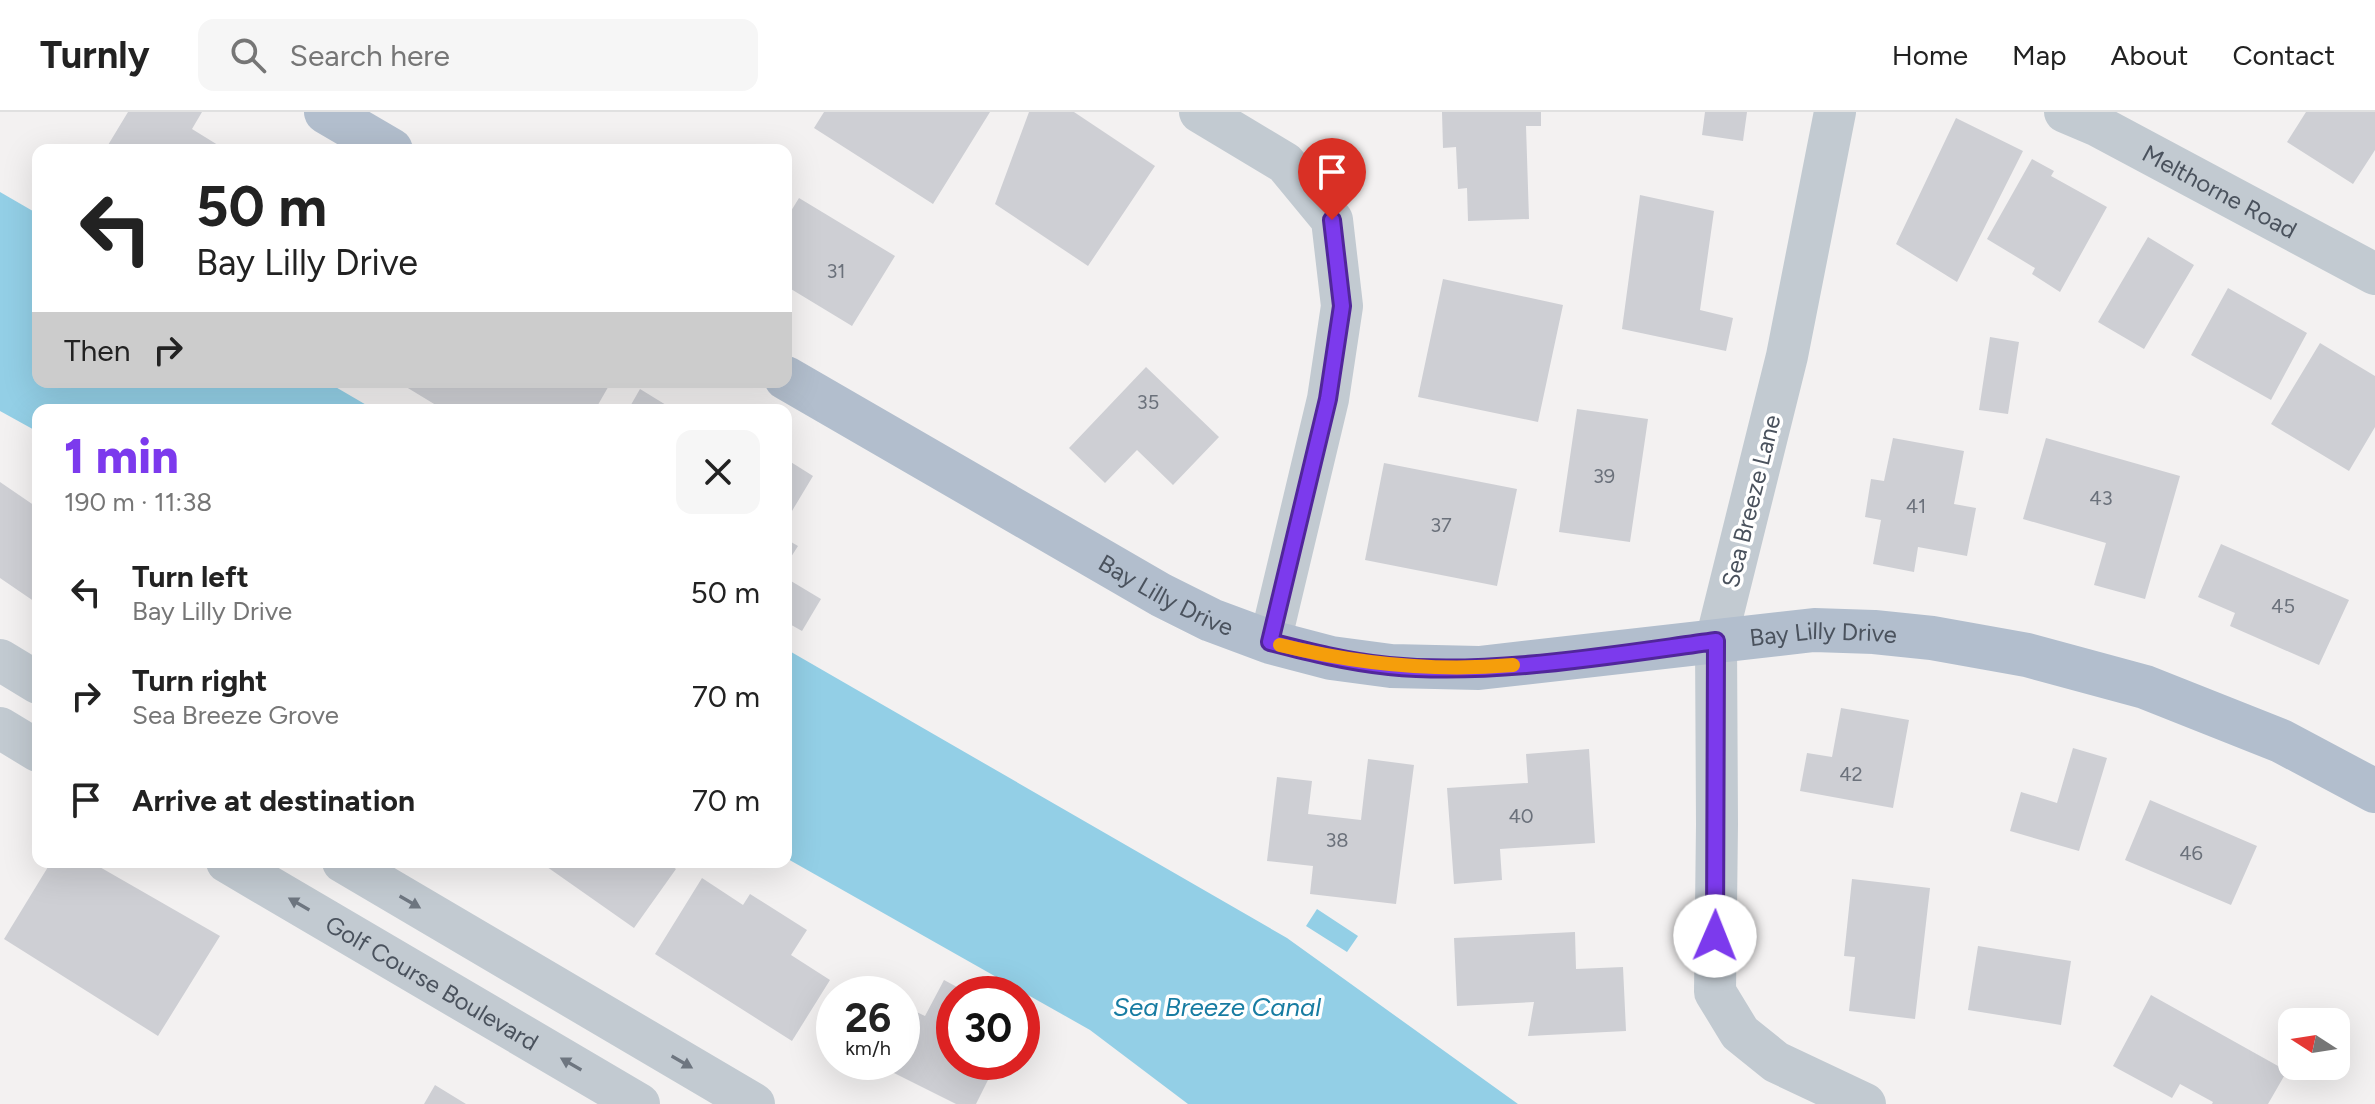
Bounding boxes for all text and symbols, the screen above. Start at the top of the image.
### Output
search box [198,19,758,91]
text: Turnly [40,32,150,78]
icon: search [226,33,270,77]
text: Search here [290,37,450,74]
text: Home [1892,38,1968,72]
text: Map [2012,38,2067,72]
text: About [2111,38,2188,72]
text: Contact [2232,38,2335,72]
pin [1298,138,1366,220]
street label: Melthorne Road [2138,138,2302,244]
icon: arrive [1310,150,1354,194]
text: 50 m [196,173,327,240]
icon: left [64,176,168,280]
text: Bay Lilly Drive [196,241,418,284]
house number: 31 [826,259,846,283]
icon: right [146,328,190,372]
text: Then [64,332,130,369]
house number: 35 [1137,390,1159,414]
street label: Sea Breeze Lane [1716,412,1786,590]
text: 1 min [64,427,179,485]
button: close [676,430,760,514]
house number: 39 [1593,464,1615,488]
text: 190 m · 11:38 [64,486,212,518]
house number: 43 [2089,486,2113,510]
house number: 41 [1906,494,1926,518]
house number: 37 [1430,513,1452,537]
street label: Bay Lilly Drive [1094,548,1237,642]
text: Turn left [132,558,249,595]
icon: left [64,570,108,614]
text: 50 m [691,574,760,611]
house number: 45 [2271,594,2295,618]
text: Bay Lilly Drive [132,595,292,627]
street label: Bay Lilly Drive [1748,615,1898,652]
text: Turn right [132,662,267,699]
icon: right [64,674,108,718]
text: 70 m [692,678,760,715]
text: Sea Breeze Grove [132,699,339,731]
house number: 42 [1839,762,1863,786]
icon: arrive [64,778,108,822]
text: Arrive at destination [132,782,415,819]
text: 70 m [692,782,760,819]
house number: 40 [1508,804,1534,828]
house number: 38 [1325,828,1349,852]
house number: 46 [2179,841,2203,865]
one-way arrow [399,894,421,908]
position arrow [1673,894,1757,978]
one-way arrow [288,897,310,911]
street label: Golf Course Boulevard [321,909,544,1056]
speed limit sign: 30 [936,976,1040,1080]
water label: Sea Breeze Canal [1113,991,1321,1023]
text: 26 [845,994,891,1042]
north arrow [2278,1008,2350,1080]
map controls [2278,1008,2350,1080]
text: km/h [845,1036,891,1060]
one-way arrow [671,1055,693,1069]
one-way arrow [560,1058,582,1072]

